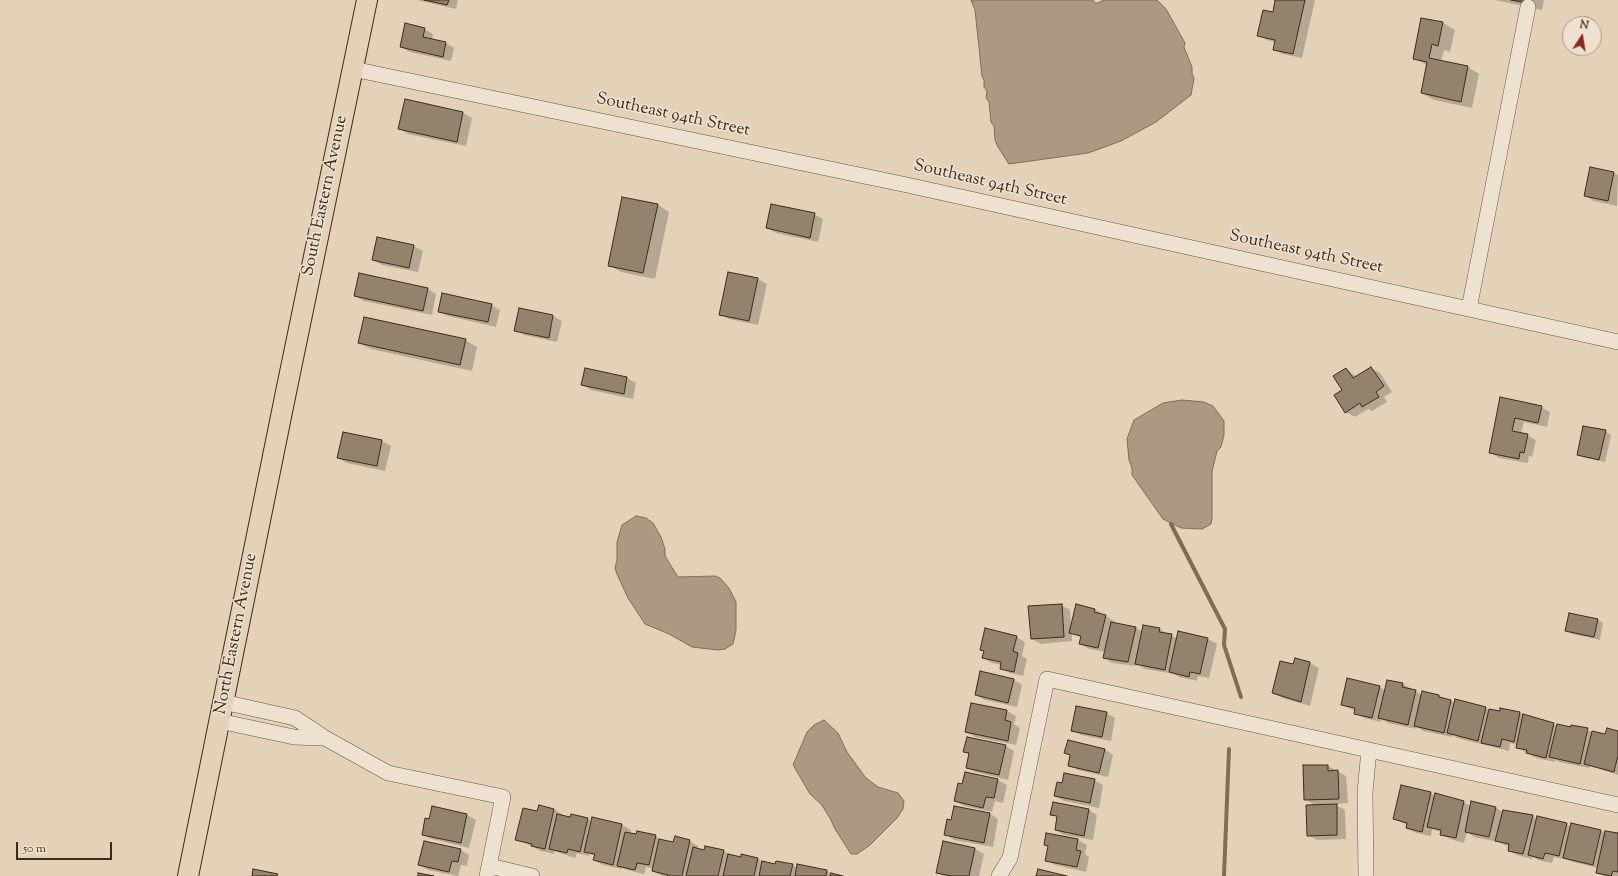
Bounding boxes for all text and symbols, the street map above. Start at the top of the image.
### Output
north arrow [1562,16,1602,56]
text: N [1578,17,1590,34]
street label: Southeast 94th Street [594,90,752,142]
street label: South Eastern Avenue [299,114,353,278]
street label: Southeast 94th Street [911,156,1069,212]
street label: Southeast 94th Street [1227,227,1385,279]
street label: North Eastern Avenue [211,552,263,716]
scale bar [18,834,114,860]
text: 50 m [23,840,46,858]

